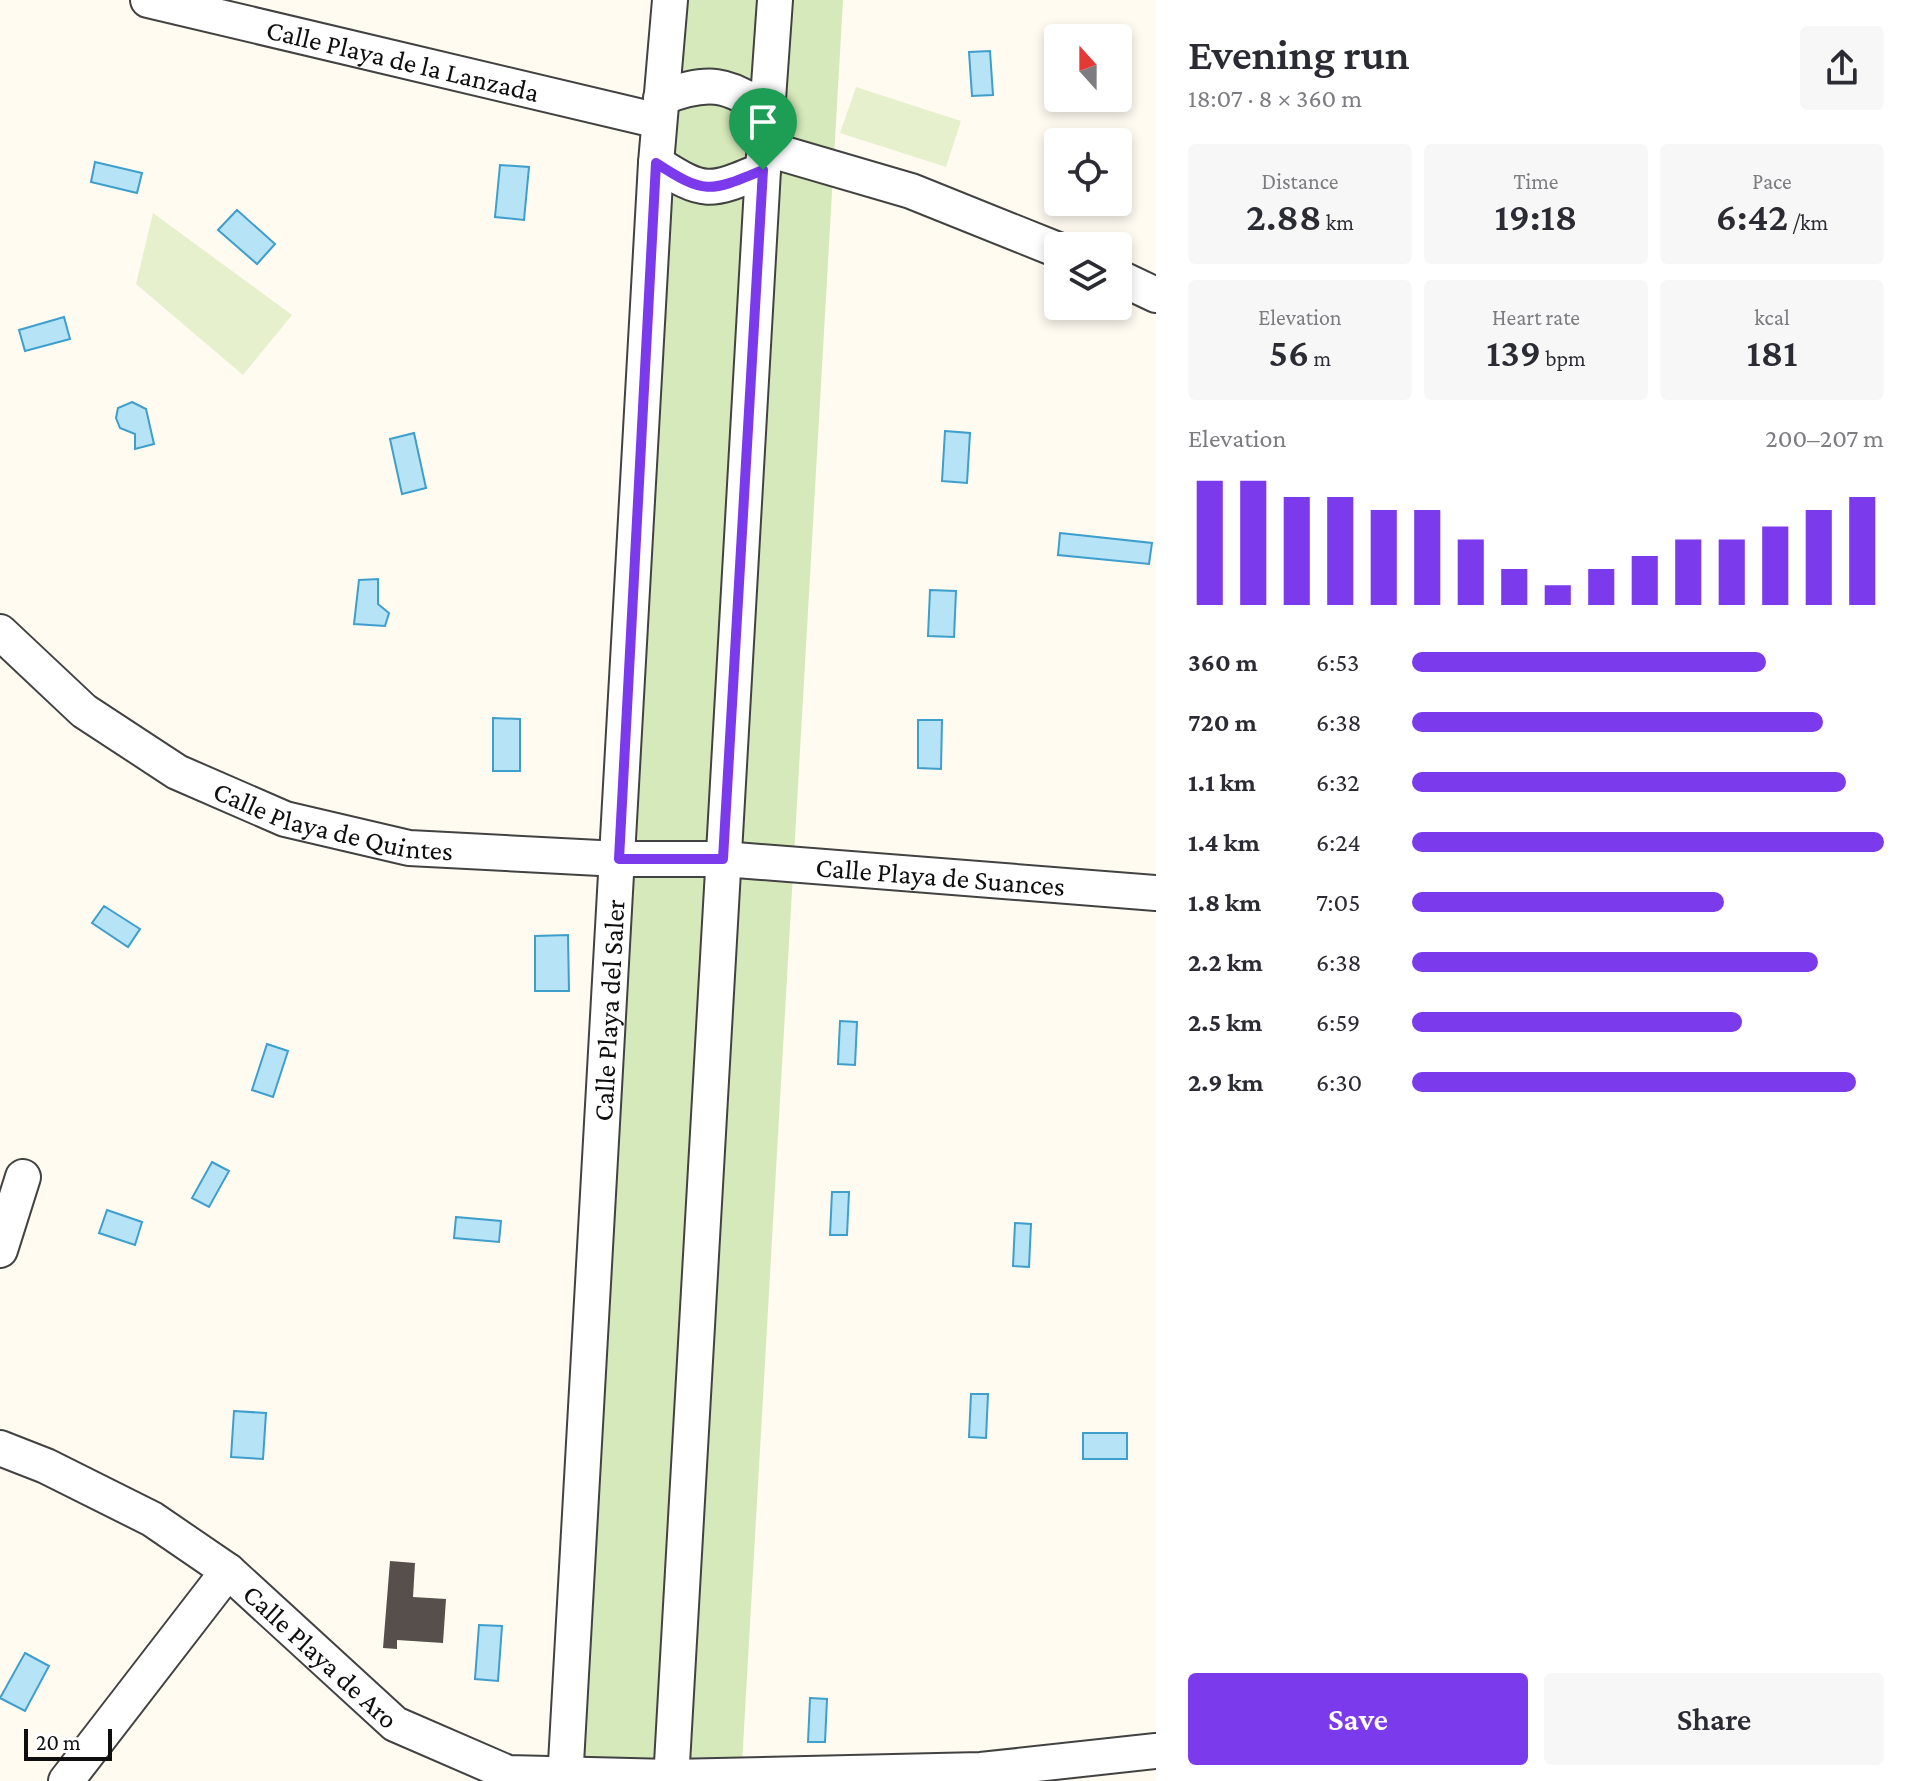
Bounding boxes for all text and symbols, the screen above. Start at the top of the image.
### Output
street label: Calle Playa de la Lanzada [263,14,542,108]
north arrow [1044,24,1132,112]
map controls [1044,24,1132,320]
button: share [1800,26,1884,110]
text: Evening run [1188,30,1410,78]
text: 18:07 · 8 × 360 m [1188,84,1362,113]
pin [729,88,797,170]
icon: arrive [741,100,785,144]
button: locate [1044,128,1132,216]
text: Distance [1262,169,1338,194]
text: Time [1513,169,1559,194]
text: Pace [1752,169,1792,194]
text: 2.88 [1246,194,1322,239]
text: 19:18 [1495,194,1577,239]
text: 6:42 [1716,194,1788,239]
text: km [1322,210,1354,235]
text: /km [1788,210,1828,235]
button: layers [1044,232,1132,320]
text: Elevation [1258,305,1342,330]
text: Heart rate [1492,305,1580,330]
text: kcal [1754,305,1790,330]
text: 56 [1269,330,1309,375]
text: 139 [1486,330,1541,375]
text: 181 [1746,330,1798,375]
text: m [1309,346,1331,371]
text: bpm [1541,346,1586,371]
text: Elevation [1188,424,1286,453]
text: 200–207 m [1765,424,1884,453]
text: 360 m [1188,648,1258,677]
text: 6:53 [1316,648,1359,677]
text: 720 m [1188,708,1257,737]
text: 6:38 [1316,708,1361,737]
text: 1.1 km [1188,768,1256,797]
text: 6:32 [1316,768,1360,797]
street label: Calle Playa de Quintes [209,775,454,866]
text: 1.4 km [1188,828,1260,857]
text: 6:24 [1316,828,1361,857]
street label: Calle Playa de Suances [815,851,1066,902]
text: 1.8 km [1188,888,1261,917]
text: 7:05 [1316,888,1361,917]
street label: Calle Playa del Saler [587,898,631,1122]
text: 2.2 km [1188,948,1263,977]
text: 6:38 [1316,948,1361,977]
text: 2.5 km [1188,1008,1262,1037]
text: 6:59 [1316,1008,1360,1037]
text: 2.9 km [1188,1068,1264,1097]
text: 6:30 [1316,1068,1362,1097]
street label: Calle Playa de Aro [237,1578,404,1735]
button: Save [1188,1673,1528,1765]
button: Share [1544,1673,1884,1765]
scale bar [24,1725,112,1761]
text: 20 m [36,1730,81,1755]

